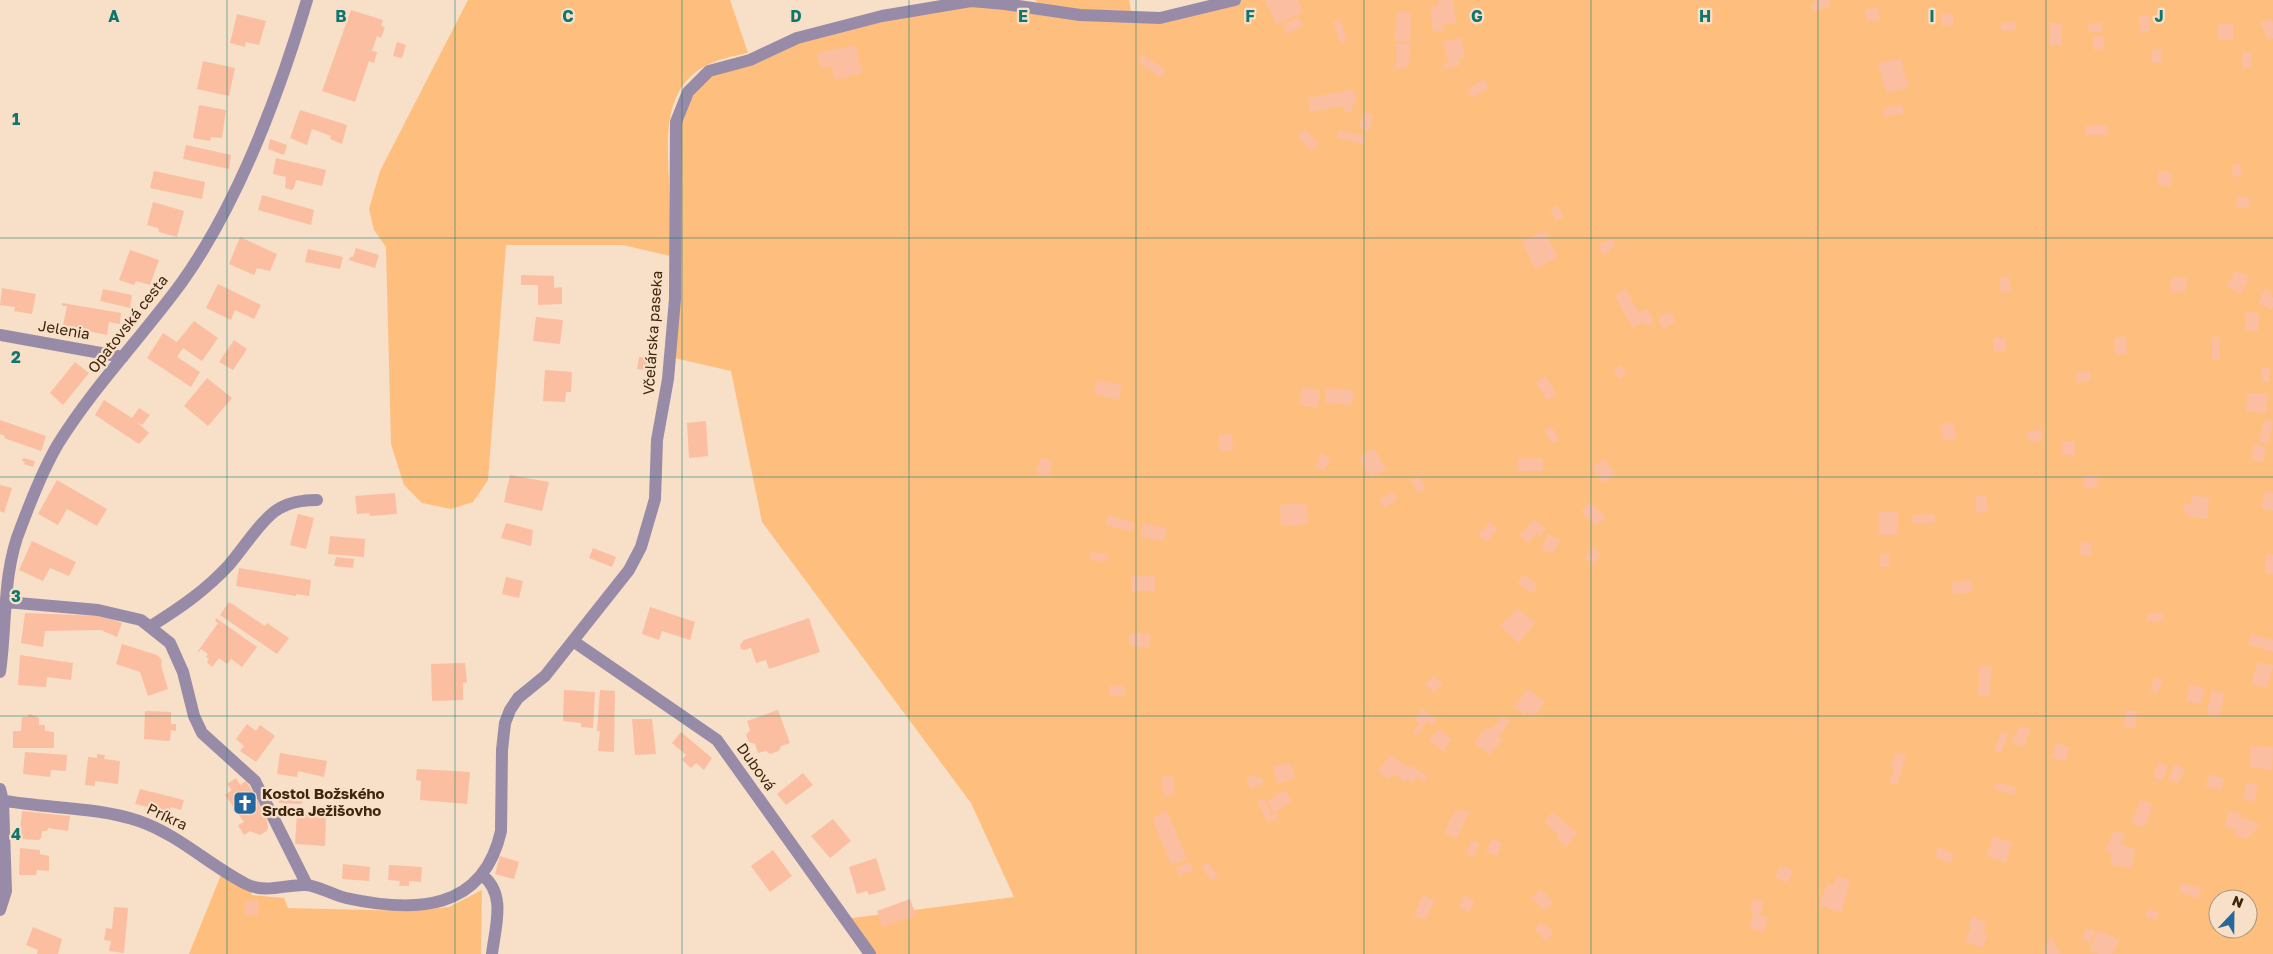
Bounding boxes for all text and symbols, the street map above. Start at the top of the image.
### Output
text: A [108,6,120,26]
text: B [335,6,347,26]
text: C [562,6,574,26]
text: D [790,6,802,26]
text: E [1018,6,1028,26]
text: F [1245,6,1255,26]
text: G [1471,6,1483,26]
text: H [1699,6,1711,26]
text: I [1929,6,1935,26]
text: J [2154,6,2164,26]
text: 1 [12,109,20,129]
street label: Včelárska paseka [639,270,665,396]
street label: Opatovská cesta [83,271,171,376]
street label: Jelenia [37,316,91,342]
text: 2 [11,347,21,367]
text: 3 [11,586,21,606]
street label: Dubová [734,739,780,794]
place label: Kostol Božského Srdca Ježišovho [262,784,385,819]
church icon: Kostol Božského Srdca Ježišovho [232,790,258,816]
street label: Príkra [144,799,191,833]
text: 4 [11,824,21,844]
north arrow [2208,889,2258,939]
text: N [2230,892,2246,911]

